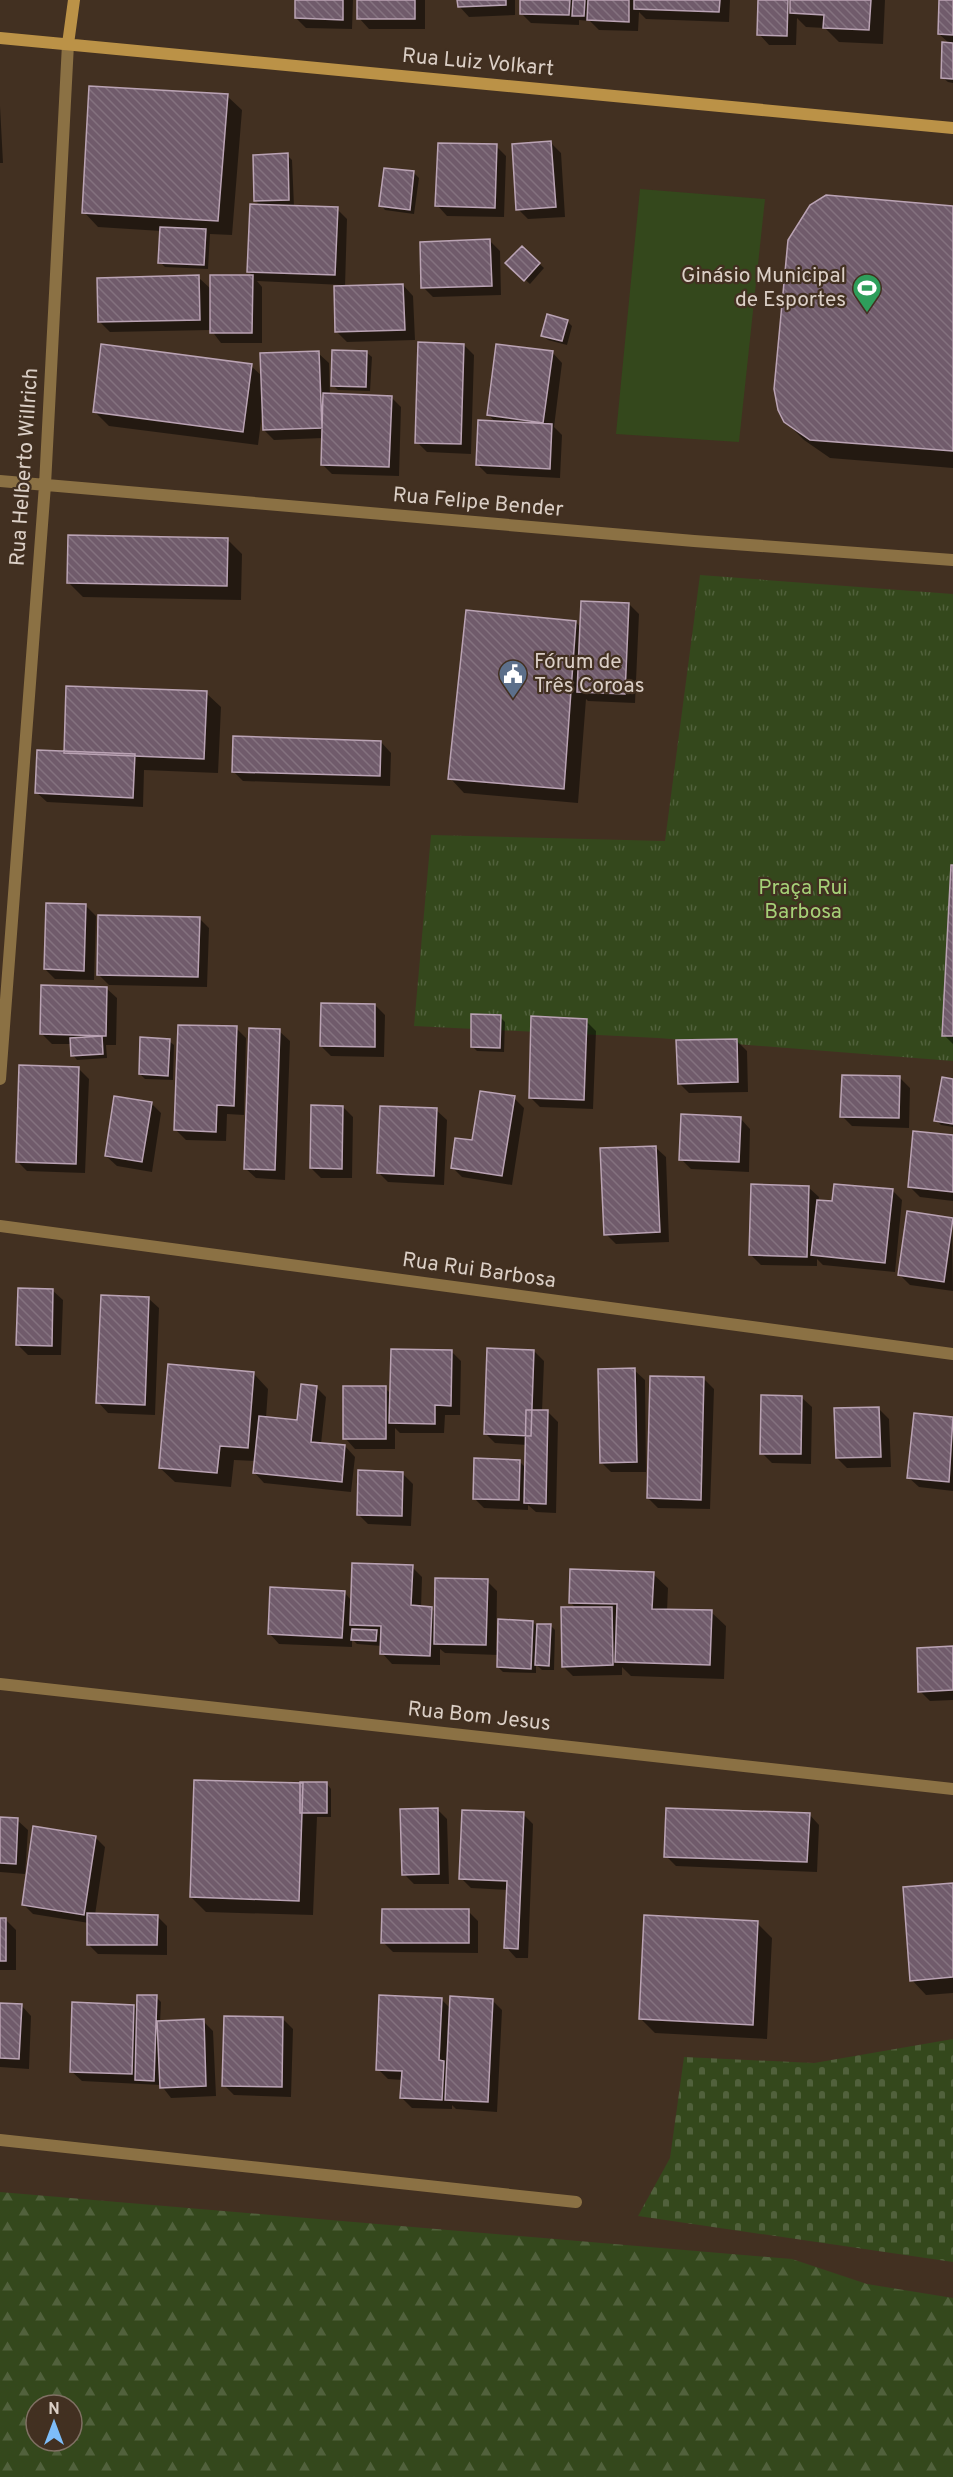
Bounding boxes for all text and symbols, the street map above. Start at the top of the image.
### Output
street label: Rua Luiz Volkart [401,43,555,83]
place label: Ginásio Municipal de Esportes [681,263,846,314]
sports icon: Ginásio Municipal de Esportes [851,272,883,314]
street label: Rua Helberto Willrich [5,367,45,567]
street label: Rua Felipe Bender [391,482,565,524]
place label: Fórum de Três Coroas [534,649,645,700]
public building icon: Fórum de Três Coroas [497,658,529,700]
park label: Praça Rui Barbosa [758,875,848,926]
street label: Rua Rui Barbosa [400,1247,558,1295]
street label: Rua Bom Jesus [406,1696,552,1738]
north arrow [24,2393,84,2453]
text: N [48,2400,60,2420]

